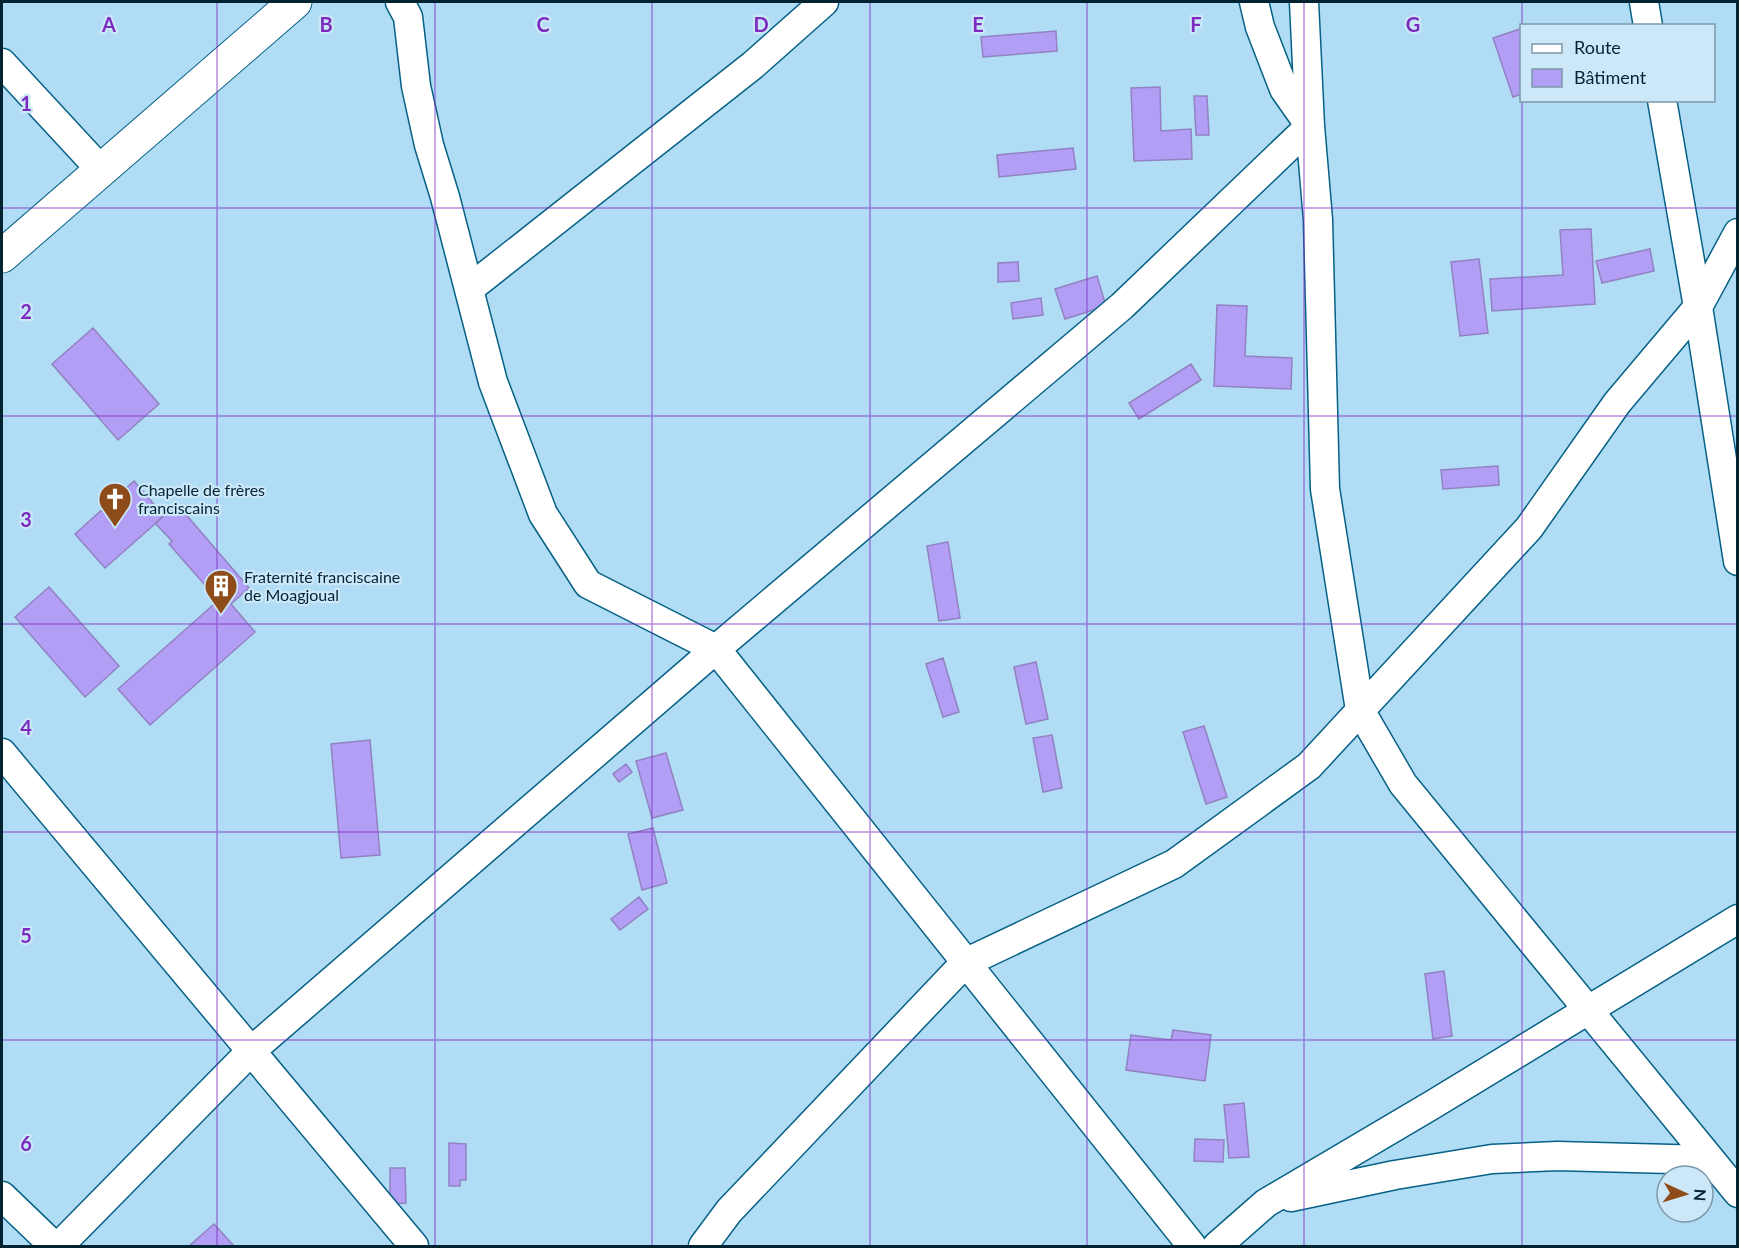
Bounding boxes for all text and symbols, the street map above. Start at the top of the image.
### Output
text: A [101,12,116,36]
text: B [319,12,333,36]
text: C [536,12,550,36]
text: D [753,12,769,36]
text: E [972,12,984,36]
text: F [1190,12,1202,36]
text: G [1406,12,1420,36]
legend [1520,24,1715,102]
text: Route [1574,36,1621,58]
text: Bâtiment [1574,66,1647,88]
text: 1 [20,91,32,115]
text: 2 [20,299,32,323]
place label: Chapelle de frères franciscains [138,480,265,517]
church icon: Chapelle de frères franciscains [97,481,133,528]
text: 3 [20,507,32,531]
place label: Fraternité franciscaine de Moagjoual [244,567,400,604]
building icon: Fraternité franciscaine de Moagjoual [203,568,239,615]
text: 4 [20,715,32,739]
text: 5 [20,923,32,947]
text: 6 [20,1131,32,1155]
north arrow [1655,1164,1715,1224]
text: N [1691,1188,1710,1202]

